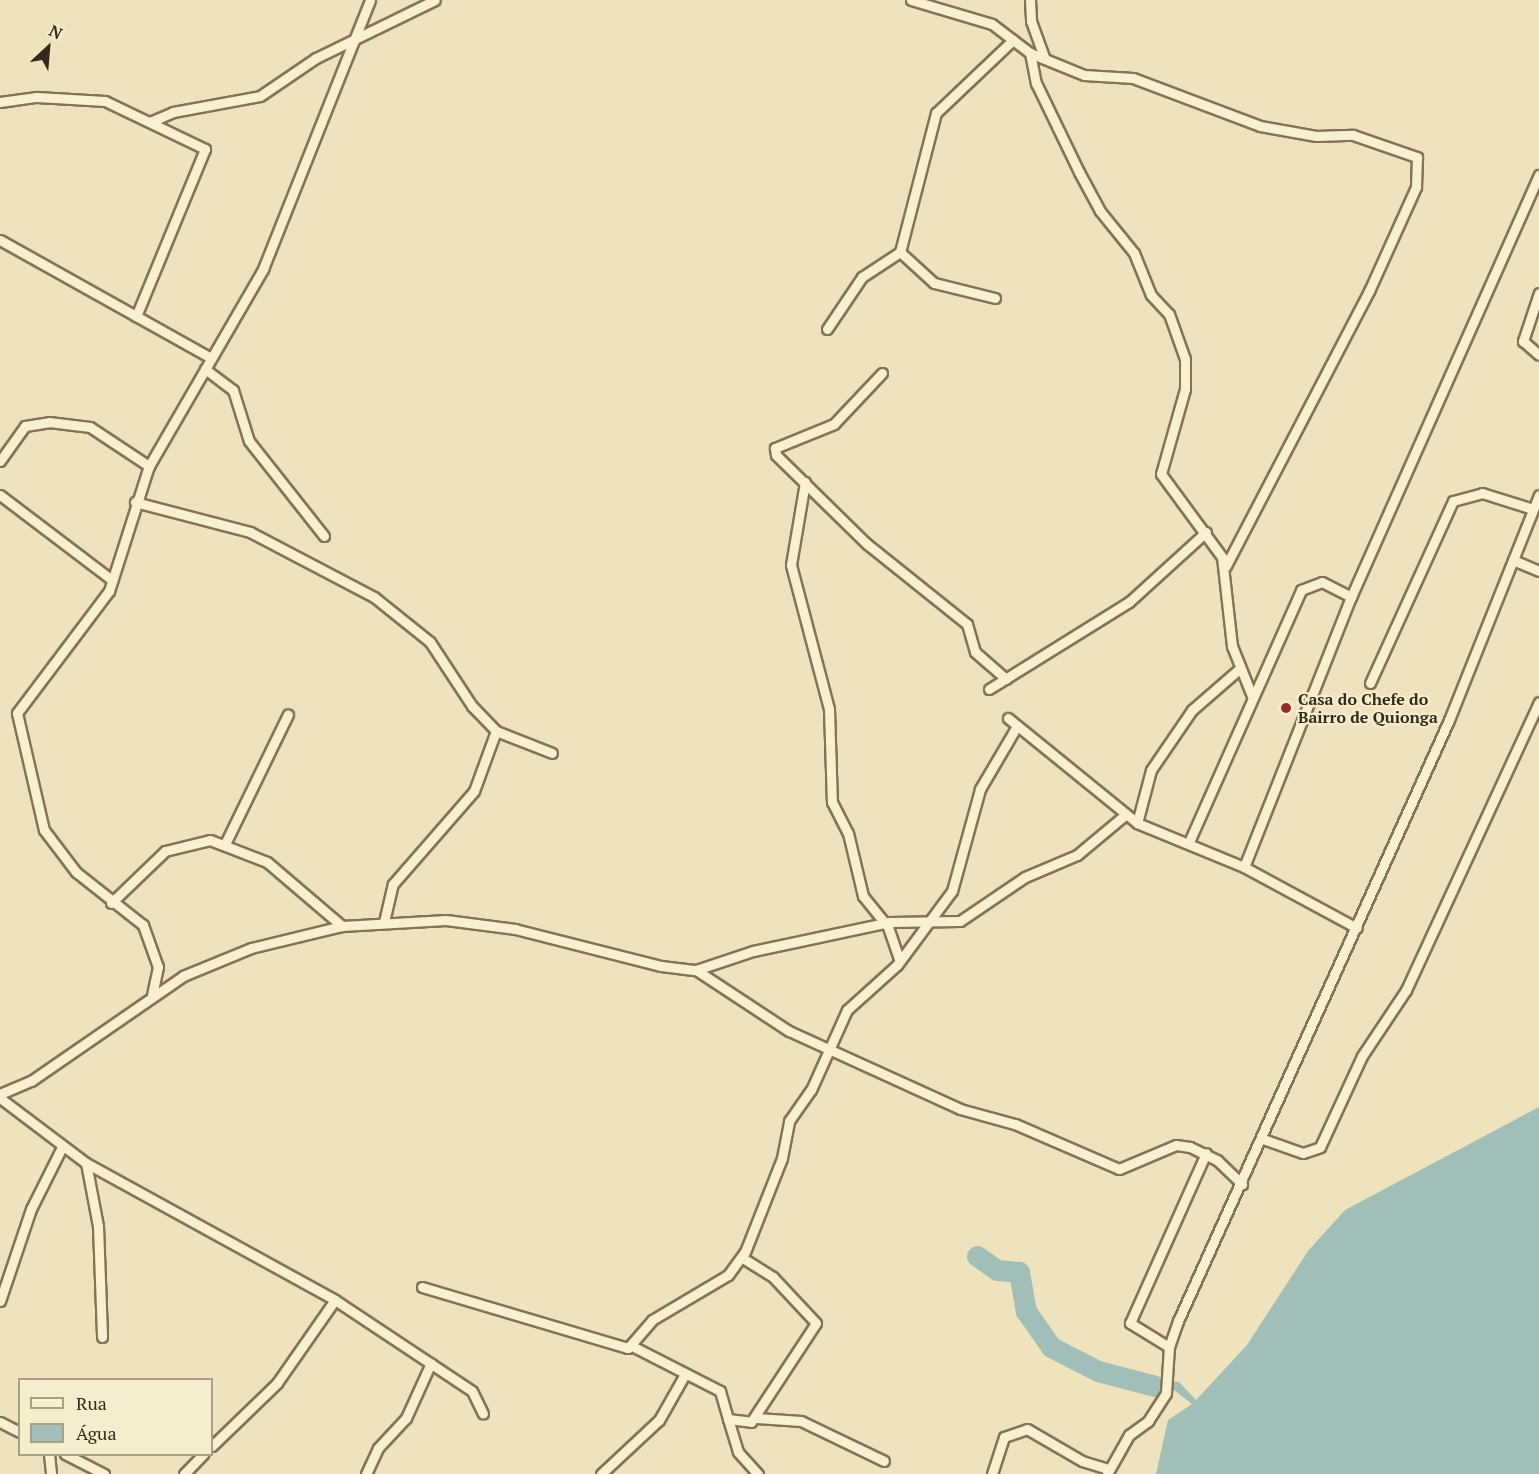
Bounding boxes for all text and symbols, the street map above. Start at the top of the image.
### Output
north arrow [18,18,78,78]
text: N [46,19,66,44]
place label: Casa do Chefe do Bairro de Quionga [1298,689,1438,727]
marker: Casa do Chefe do Bairro de Quionga [1279,701,1293,715]
legend [18,1378,213,1456]
text: Rua [76,1391,107,1415]
text: Água [76,1421,117,1445]

